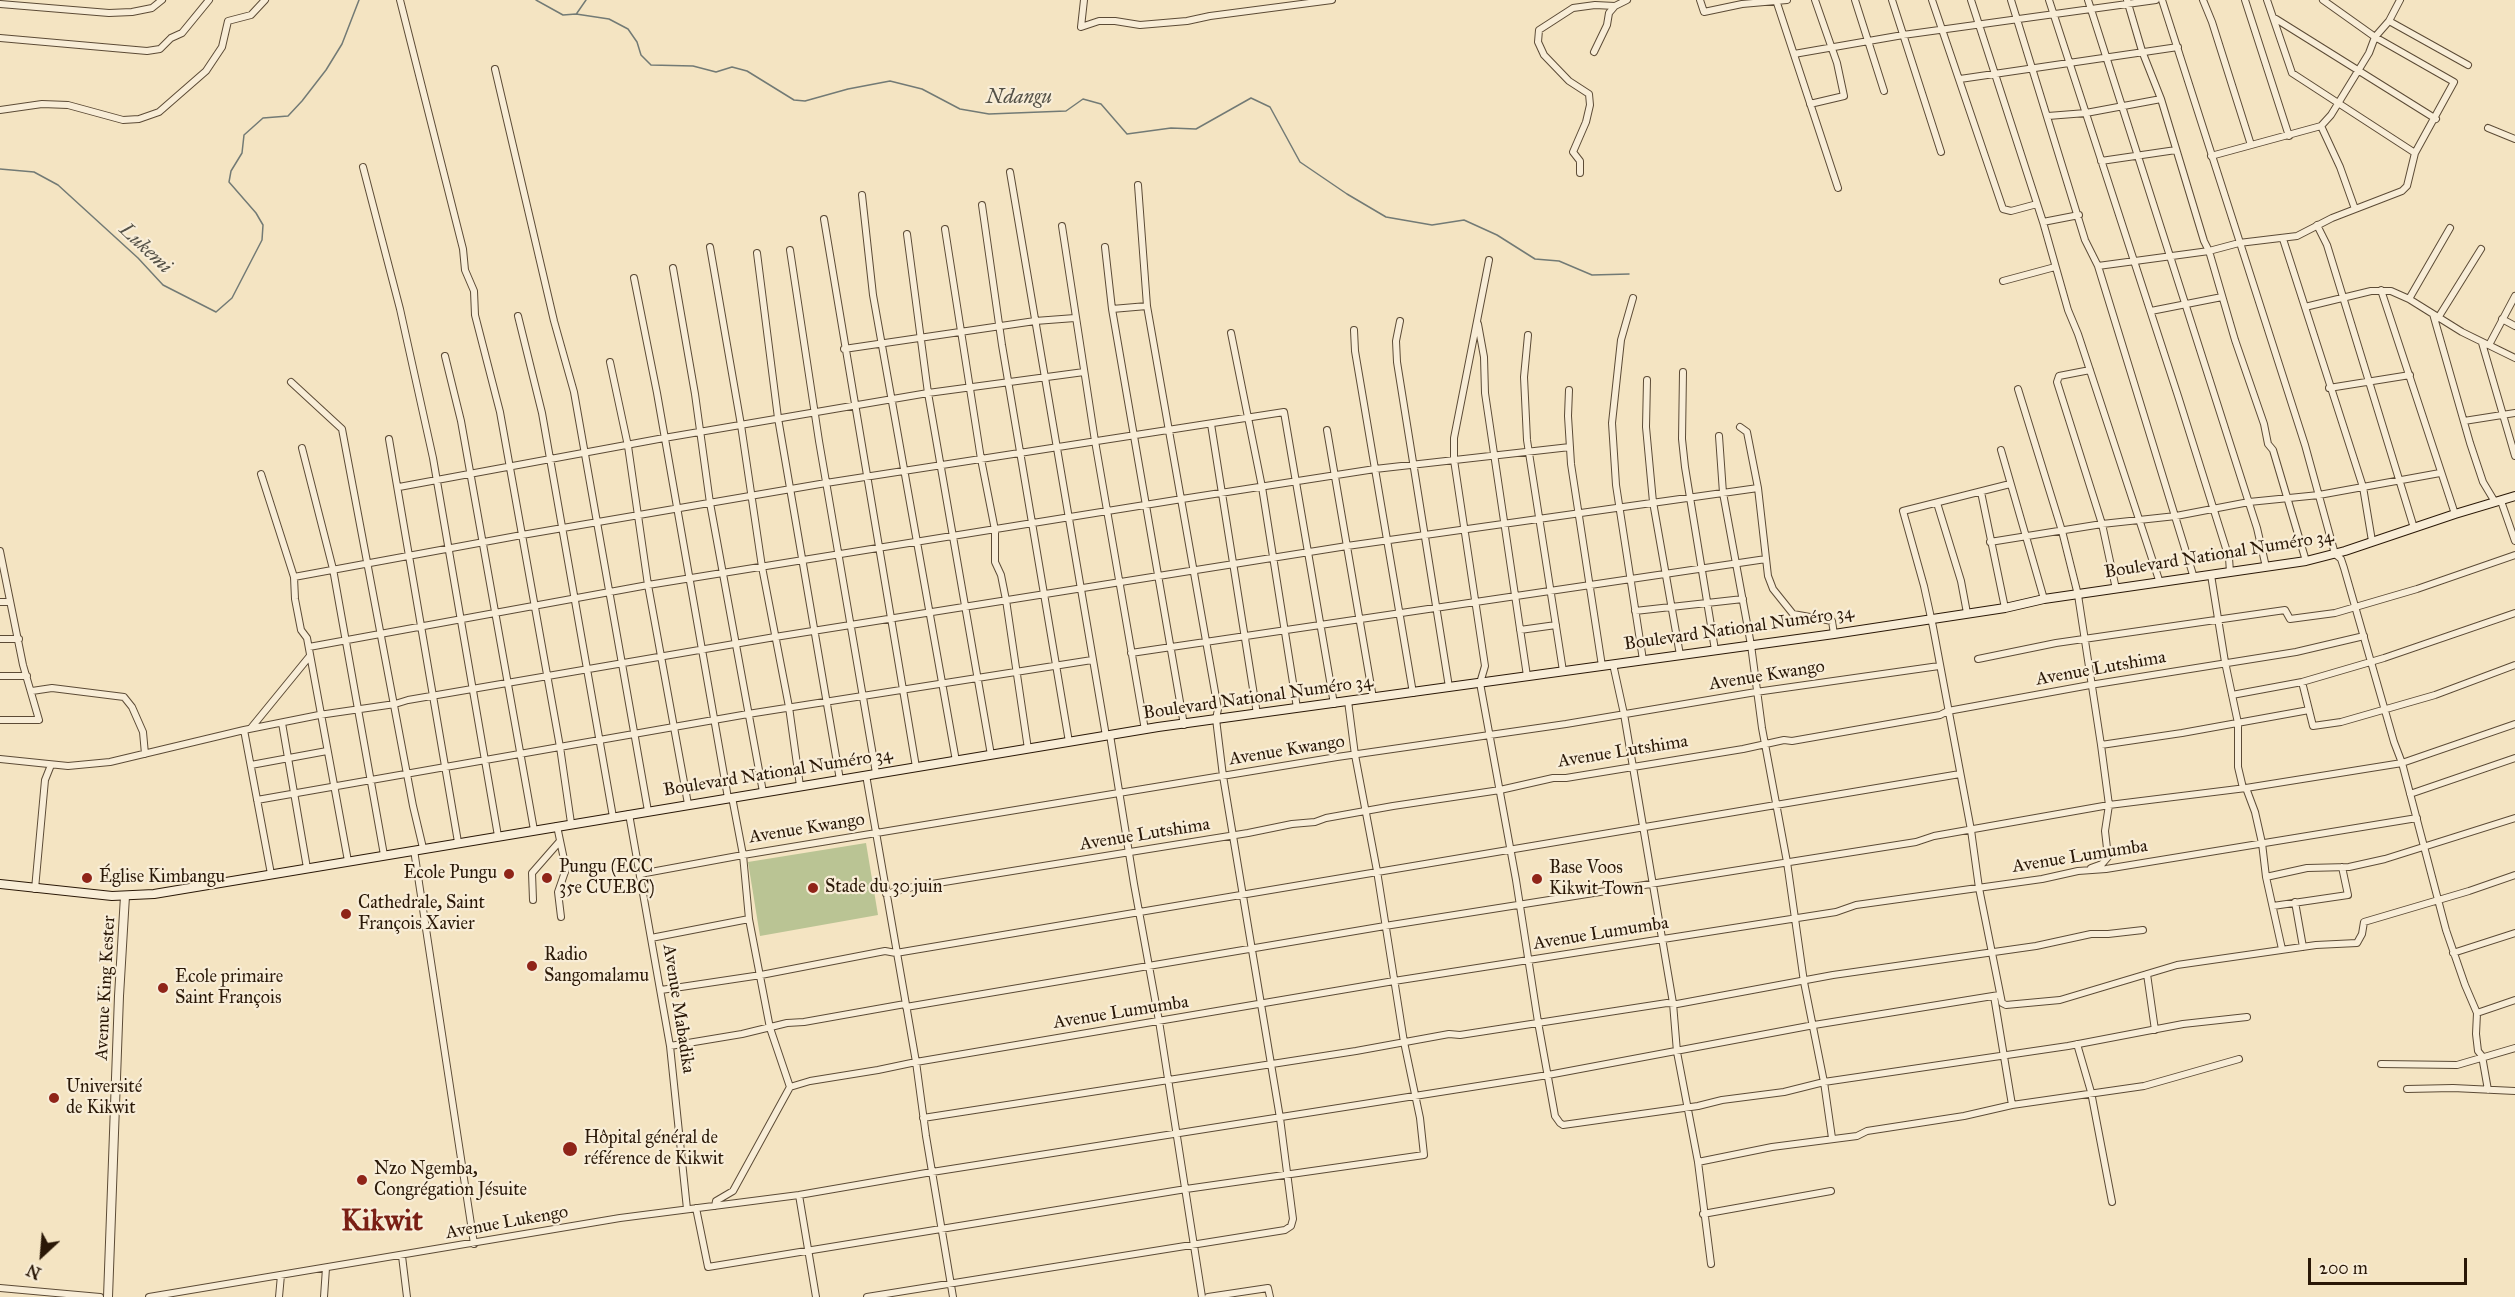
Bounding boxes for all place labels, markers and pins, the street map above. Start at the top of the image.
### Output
place label: Pungu (ECC 35e CUEBC) [559,857,655,900]
place label: Base Voos Kikwit Town [1549,858,1643,900]
place label: Ecole Pungu [403,863,497,885]
place label: Église Kimbangu [99,867,225,889]
marker: Ecole Pungu [502,867,516,881]
marker: Église Kimbangu [80,871,94,885]
marker: Pungu (ECC 35e CUEBC) [540,871,554,885]
marker: Base Voos Kikwit Town [1530,872,1544,886]
place label: Stade du 30 juin [825,877,942,899]
marker: Stade du 30 juin [806,881,820,895]
place label: Cathedrale, Saint François Xavier [358,893,485,936]
marker: Cathedrale, Saint François Xavier [339,907,353,921]
place label: Radio Sangomalamu [544,945,649,988]
marker: Radio Sangomalamu [525,959,539,973]
place label: Ecole primaire Saint François [175,967,283,1010]
marker: Ecole primaire Saint François [156,981,170,995]
place label: Université de Kikwit [66,1077,142,1120]
marker: Université de Kikwit [47,1091,61,1105]
place label: Hôpital général de référence de Kikwit [584,1128,724,1170]
marker: Hôpital général de référence de Kikwit [561,1140,579,1158]
place label: Nzo Ngemba, Congrégation Jésuite [374,1159,527,1202]
marker: Nzo Ngemba, Congrégation Jésuite [355,1173,369,1187]

